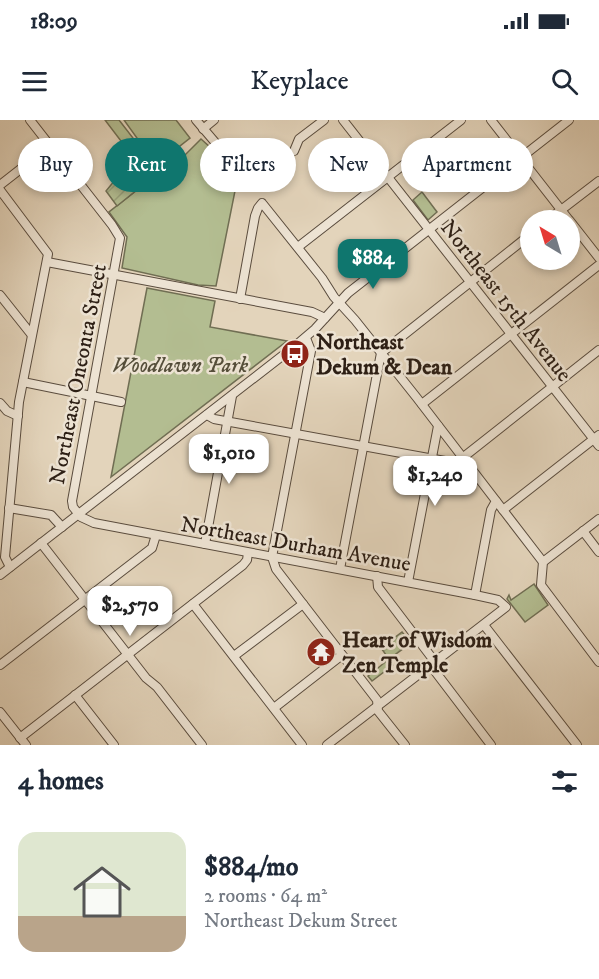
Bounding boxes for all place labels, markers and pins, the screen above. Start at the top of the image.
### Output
pin: $884 [337,239,409,290]
place label: Northeast Dekum & Dean [316,329,453,381]
bus stop icon: Northeast Dekum & Dean [279,338,311,370]
pin: $1,010 [180,434,278,485]
pin: $1,240 [386,456,484,507]
pin: $2,570 [81,586,179,637]
place label: Heart of Wisdom Zen Temple [342,627,493,679]
temple icon: Heart of Wisdom Zen Temple [305,636,337,668]

